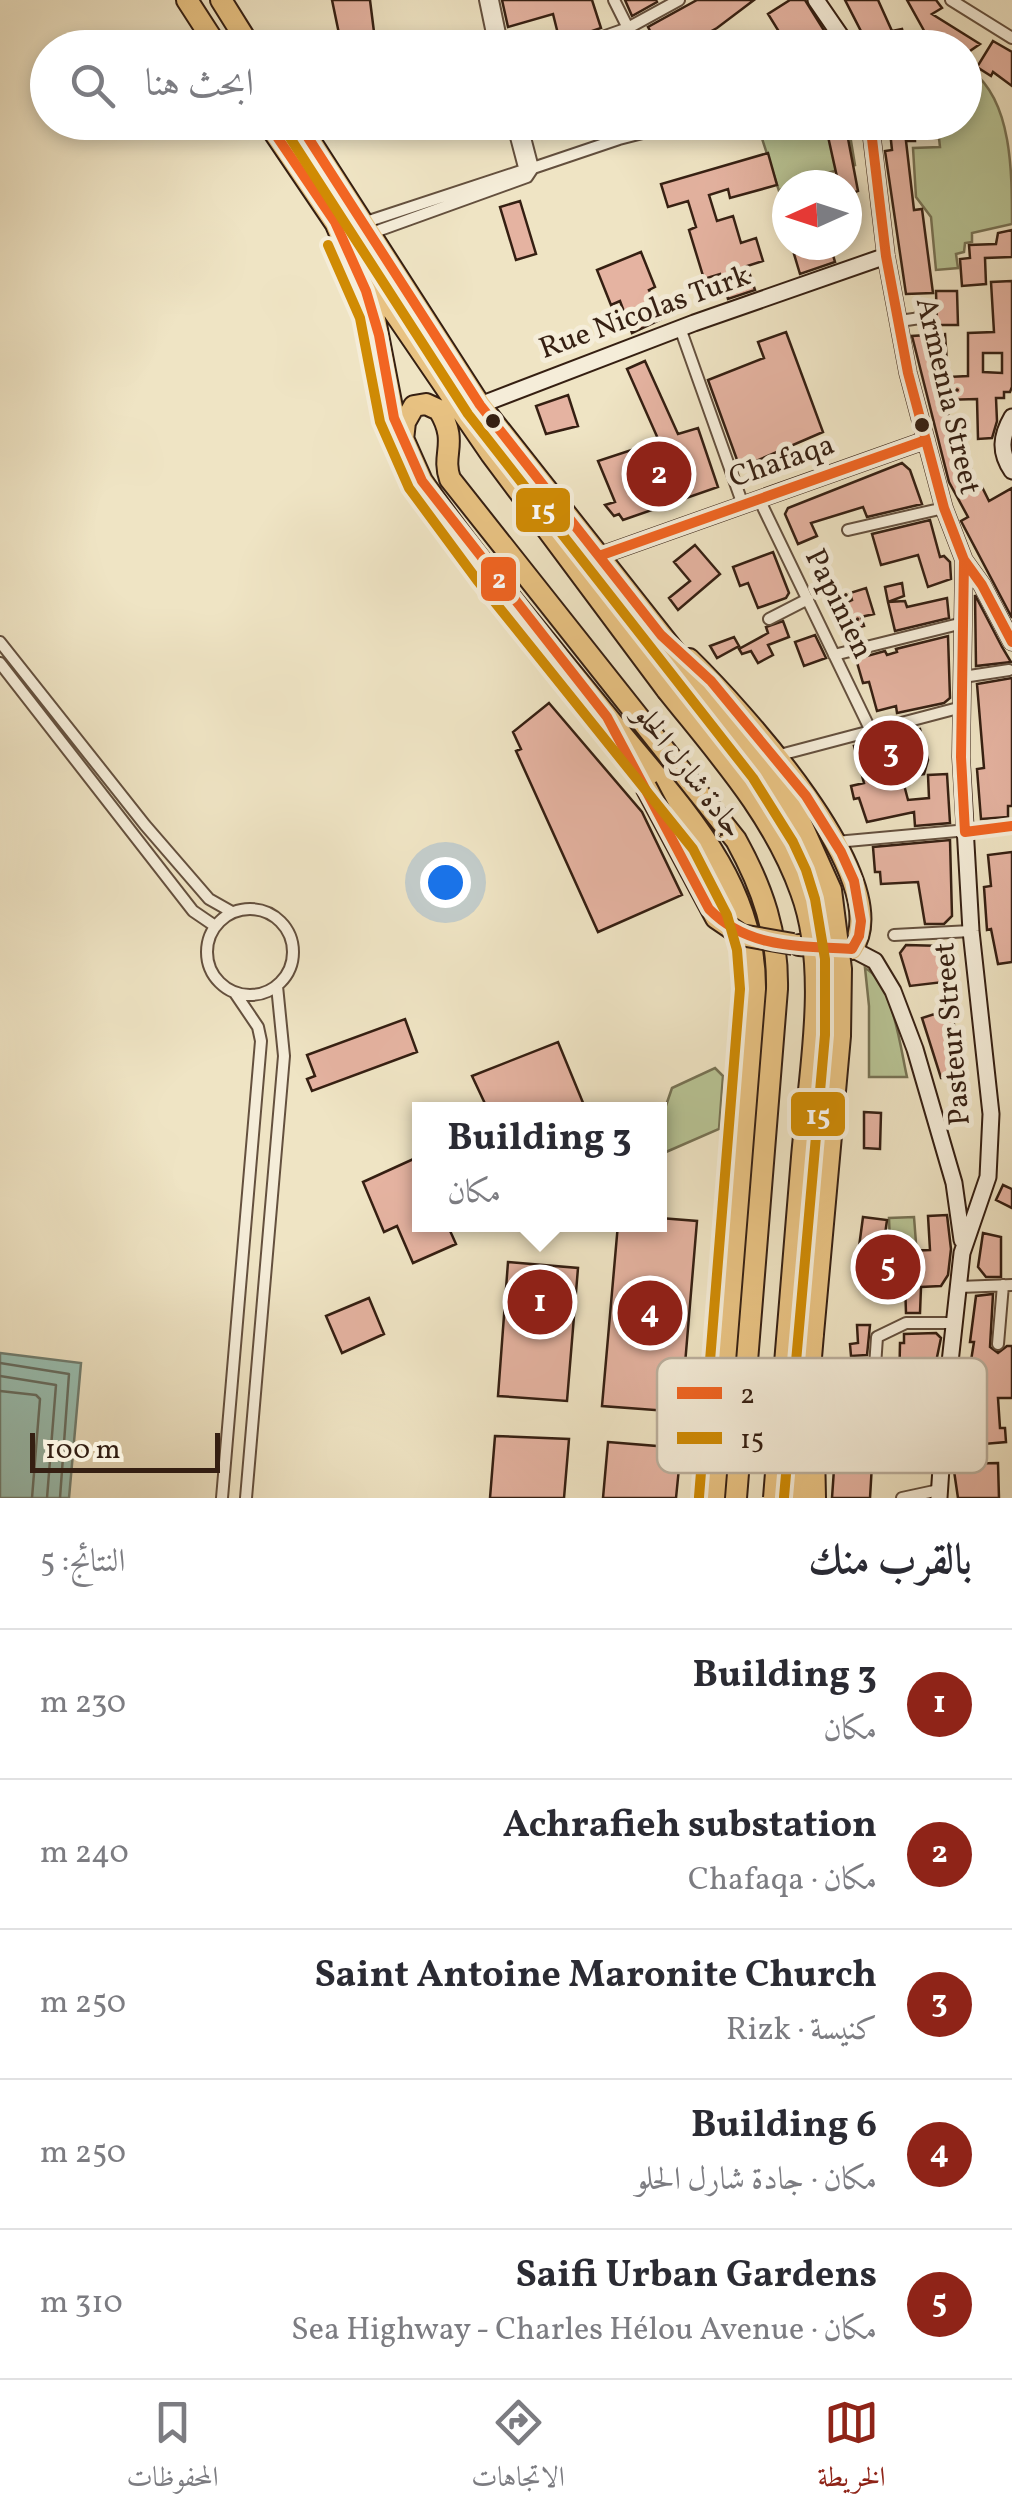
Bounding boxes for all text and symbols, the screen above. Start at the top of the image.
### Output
search box [30,30,982,140]
icon: search [65,58,120,113]
text: ابحث هنا [145,59,254,112]
north arrow [772,170,862,260]
street label: Rue Nicolas Turk [534,255,756,371]
street label: Armenia Street [904,293,990,499]
unlabelled marker [483,411,503,431]
unlabelled marker [912,415,932,435]
street label: Chafaqa [724,424,840,500]
pin: 2 [626,436,692,512]
line badge: 15 [514,486,572,534]
text: 15 [531,492,555,531]
street label: Papinien [793,542,883,666]
line badge: 2 [479,555,518,603]
text: 2 [492,561,506,600]
street label: جادة شارل الحلو [621,694,753,847]
pin: 3 [858,716,924,790]
your location [420,857,471,908]
street label: Pasteur Street [924,941,982,1127]
line badge: 15 [789,1090,847,1138]
text: 15 [806,1097,830,1136]
popup [412,1102,667,1232]
text: Building 3 [447,1113,632,1166]
text: مكان [447,1172,501,1216]
pin: 5 [856,1230,920,1304]
pin: 1 [508,1264,572,1340]
pin: 4 [618,1276,682,1350]
legend [657,1358,987,1473]
text: 2 [740,1376,755,1415]
text: 15 [740,1421,764,1460]
scale bar [30,1428,220,1472]
text: 100 m [45,1431,120,1470]
text: بالقرب منك [808,1533,972,1592]
text: النتائج: 5 [40,1541,126,1585]
text: Building 3 [693,1650,877,1703]
text: 230 m [40,1682,126,1726]
text: 1 [933,1682,946,1726]
text: مكان [823,1709,877,1753]
text: Achrafieh substation [503,1800,877,1853]
text: 240 m [40,1832,129,1876]
text: 2 [931,1832,948,1876]
text: مكان · Chafaqa [688,1859,877,1903]
text: Saint Antoine Maronite Church [314,1950,877,2003]
text: 250 m [40,1982,126,2026]
text: 3 [931,1982,948,2026]
text: كنيسة · Rizk [726,2009,877,2053]
text: Building 6 [691,2100,877,2153]
text: 250 m [40,2132,126,2176]
text: 4 [930,2132,949,2176]
text: مكان · جادة شارل الحلو [635,2159,877,2203]
text: Saifi Urban Gardens [515,2250,877,2303]
text: 310 m [40,2282,123,2326]
text: 5 [932,2282,947,2326]
text: مكان · Sea Highway - Charles Hélou Avenue [291,2309,877,2353]
tab: المحفوظات [126,2395,219,2504]
tab: الاتجاهات [471,2395,565,2504]
tab: الخريطة [818,2395,886,2504]

